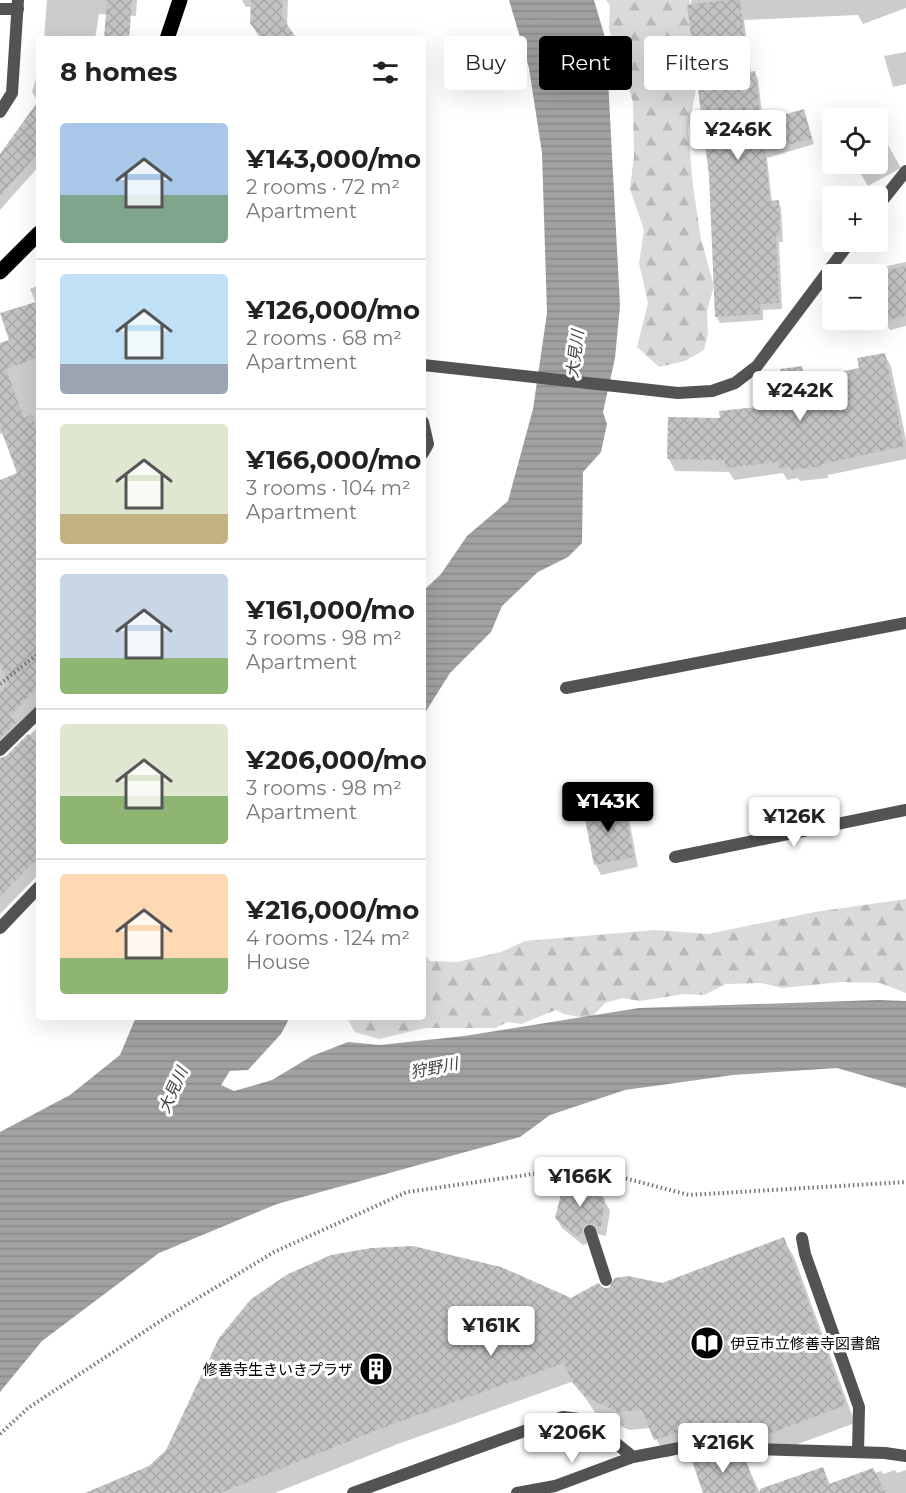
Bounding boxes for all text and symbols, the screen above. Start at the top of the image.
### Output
chip: Buy [444,36,527,90]
chip: Rent [539,36,632,90]
chip: Filters [644,36,750,90]
text: 8 homes [60,56,177,88]
icon: filters [369,56,402,89]
map controls [822,108,888,330]
button: locate [822,108,888,174]
pin: ¥246K [696,110,780,161]
text: ¥246K [704,117,772,141]
text: ¥143,000/mo [246,143,421,175]
icon: home [108,147,180,219]
text: 2 rooms · 72 m² [246,175,400,199]
button: + [822,186,888,252]
text: Apartment [246,199,357,223]
button: − [822,264,888,330]
text: ¥126,000/mo [246,294,420,326]
icon: home [108,298,180,370]
text: 2 rooms · 68 m² [246,326,402,350]
water label: 大見川 [563,327,588,379]
text: Apartment [246,350,357,374]
pin: ¥242K [758,371,842,422]
text: ¥242K [767,378,833,402]
text: ¥166,000/mo [246,444,421,476]
icon: home [108,448,180,520]
text: 3 rooms · 104 m² [246,476,411,500]
text: Apartment [246,500,357,524]
text: ¥161,000/mo [246,594,415,626]
icon: home [108,598,180,670]
text: 3 rooms · 98 m² [246,626,402,650]
text: Apartment [246,650,357,674]
text: ¥206,000/mo [246,744,427,776]
icon: home [108,748,180,820]
text: 3 rooms · 98 m² [246,776,402,800]
pin: ¥143K [566,782,650,833]
text: ¥143K [576,789,640,813]
pin: ¥126K [752,797,836,848]
text: Apartment [246,800,357,824]
text: ¥126K [763,804,825,828]
text: ¥216,000/mo [246,894,419,926]
icon: home [108,898,180,970]
text: 4 rooms · 124 m² [246,926,410,950]
text: House [246,950,310,974]
water label: 狩野川 [409,1054,461,1082]
water label: 大見川 [155,1062,192,1116]
pin: ¥166K [538,1157,622,1208]
text: ¥166K [548,1164,612,1188]
pin: ¥161K [449,1306,533,1357]
text: ¥161K [462,1313,520,1337]
library icon: 伊豆市立修善寺図書館 [689,1325,725,1361]
place label: 伊豆市立修善寺図書館 [730,1334,880,1353]
building icon: 修善寺生きいきプラザ [358,1351,394,1387]
place label: 修善寺生きいきプラザ [203,1360,353,1379]
pin: ¥206K [530,1413,614,1464]
text: ¥206K [538,1420,606,1444]
pin: ¥216K [681,1423,765,1474]
text: ¥216K [692,1430,754,1454]

